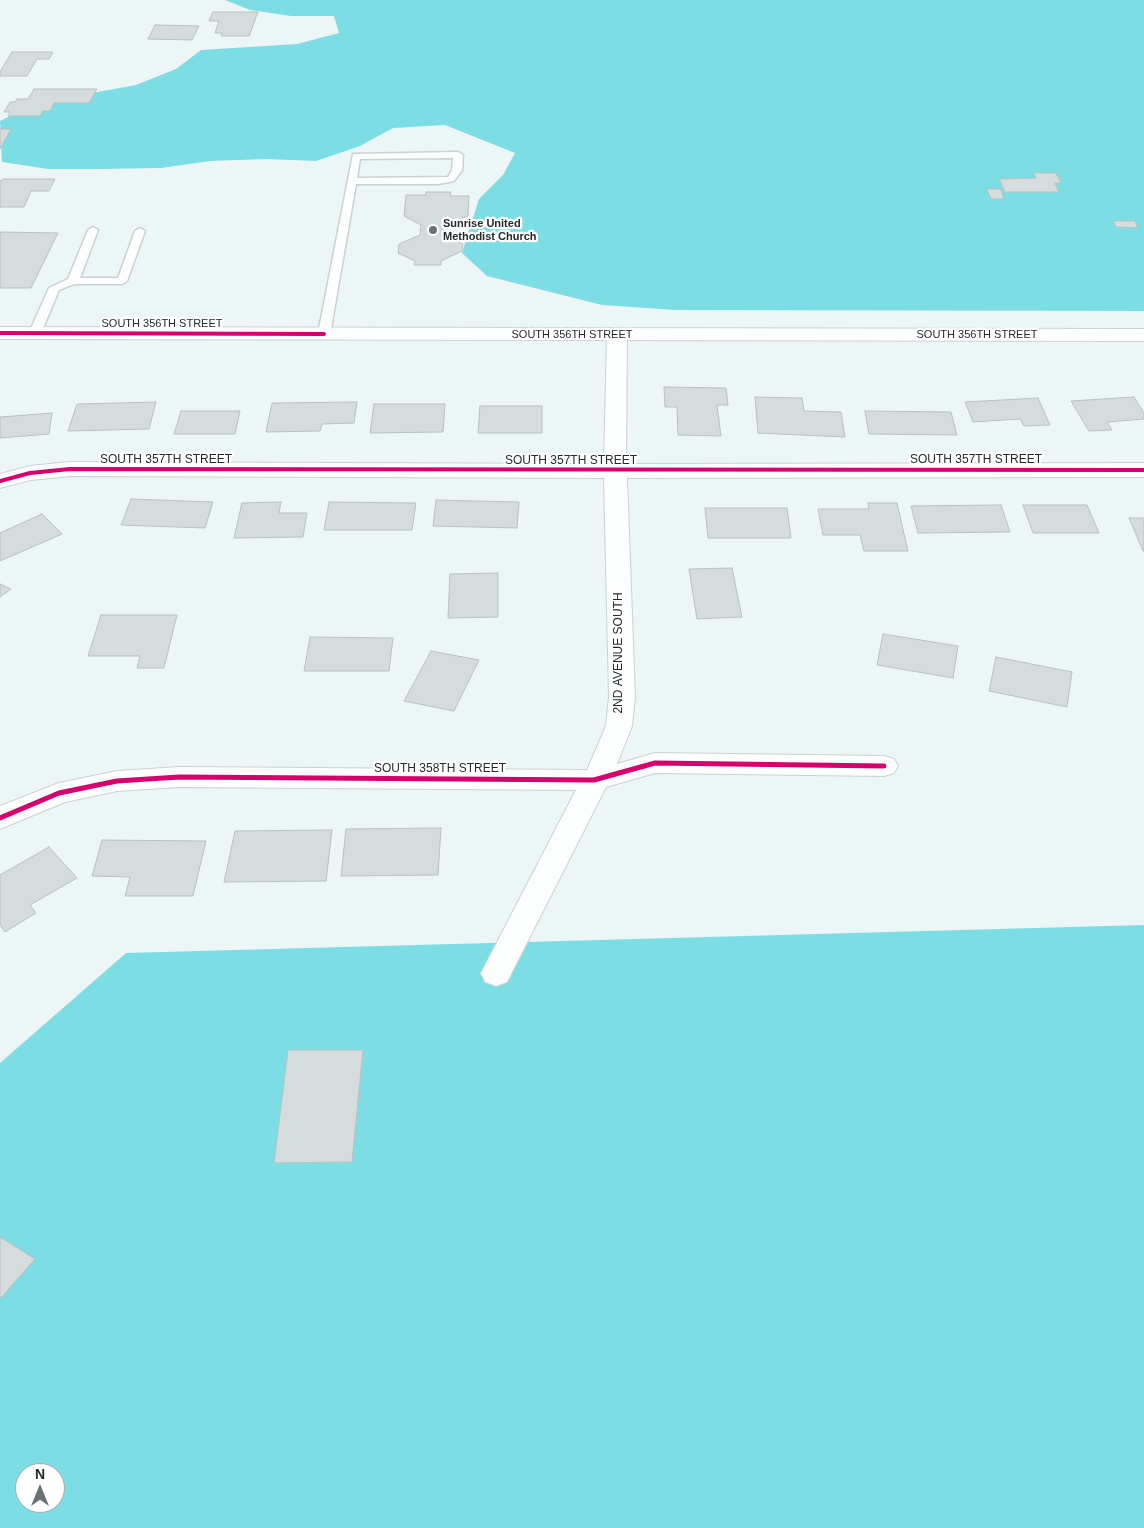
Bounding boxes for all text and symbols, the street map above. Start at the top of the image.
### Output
place label: Sunrise United Methodist Church [443,217,536,243]
marker: Sunrise United Methodist Church [427,224,439,236]
street label: SOUTH 356TH STREET [101,317,223,331]
street label: SOUTH 356TH STREET [511,328,633,342]
street label: SOUTH 356TH STREET [916,328,1038,342]
street label: SOUTH 357TH STREET [100,453,232,467]
street label: SOUTH 357TH STREET [910,453,1042,467]
street label: SOUTH 357TH STREET [505,454,637,468]
street label: 2ND AVENUE SOUTH [612,592,626,714]
street label: SOUTH 358TH STREET [374,762,506,776]
north arrow [15,1463,65,1513]
text: N [35,1466,45,1482]

